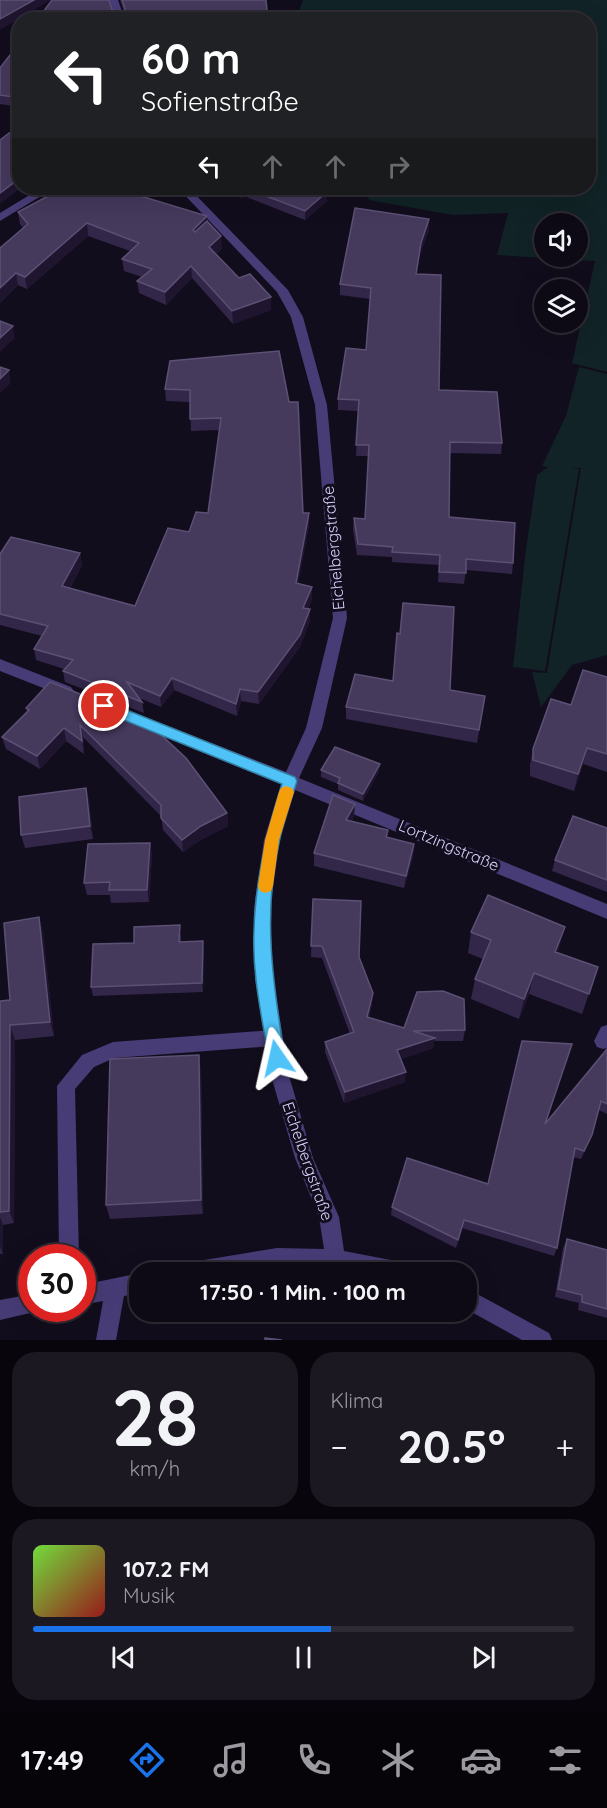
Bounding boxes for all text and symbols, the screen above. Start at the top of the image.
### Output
text: 60 m [141,32,241,85]
icon: left [42,36,120,114]
text: Sofienstraße [141,84,299,118]
icon: left [193,150,226,183]
icon: ahead [256,150,289,183]
icon: ahead [319,150,352,183]
icon: right [382,150,415,183]
map controls [534,213,588,333]
button: sound [534,213,588,267]
button: layers [534,279,588,333]
street label: Eichelbergstraße [318,485,348,611]
pin [78,680,129,731]
icon: arrive [87,689,120,722]
street label: Lortzingstraße [396,815,502,875]
position arrow [245,1026,309,1090]
street label: Eichelbergstraße [278,1099,338,1223]
speed limit sign: 30 [18,1244,96,1322]
text: 17:50 · 1 Min. · 100 m [200,1278,406,1306]
text: 28 [111,1368,198,1466]
text: Klima [331,1388,383,1413]
text: 20.5° [398,1418,506,1474]
text: − [331,1426,348,1467]
text: + [555,1426,574,1467]
text: km/h [129,1456,180,1481]
text: 107.2 FM [123,1555,209,1583]
text: Musik [123,1583,175,1608]
icon: previous [107,1641,140,1674]
icon: pause [287,1641,320,1674]
icon: next [467,1641,500,1674]
icon: directions [126,1739,168,1781]
icon: music [210,1739,252,1781]
icon: phone [293,1739,335,1781]
icon: climate [377,1739,419,1781]
icon: car [460,1739,502,1781]
icon: filters [544,1739,586,1781]
text: 17:49 [21,1743,84,1777]

